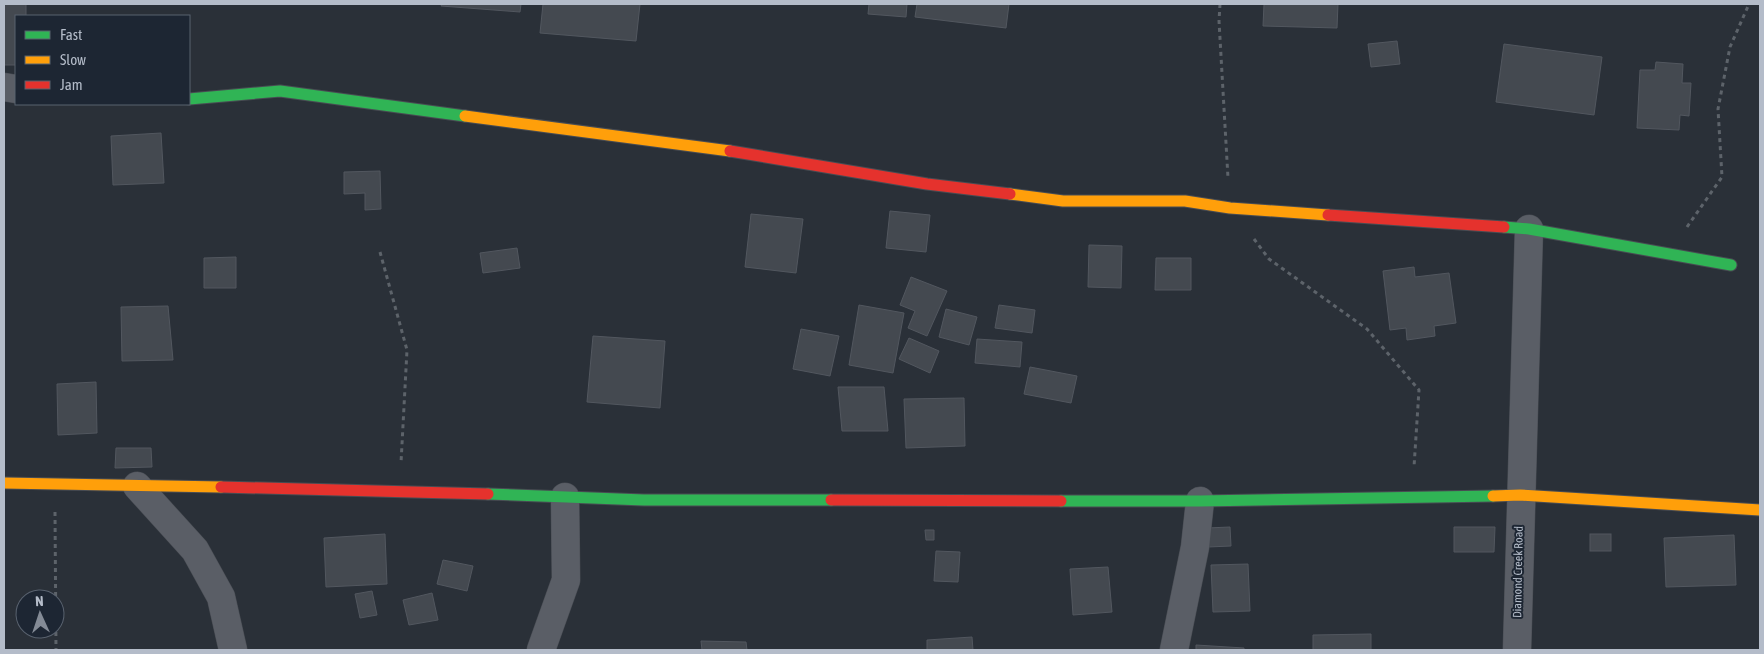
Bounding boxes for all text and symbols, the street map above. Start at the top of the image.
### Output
legend [15,15,190,105]
text: Fast [60,26,82,43]
text: Slow [60,51,86,68]
text: Jam [60,76,83,93]
street label: Diamond Creek Road [1510,526,1526,618]
north arrow [15,589,65,639]
text: N [35,593,44,609]

